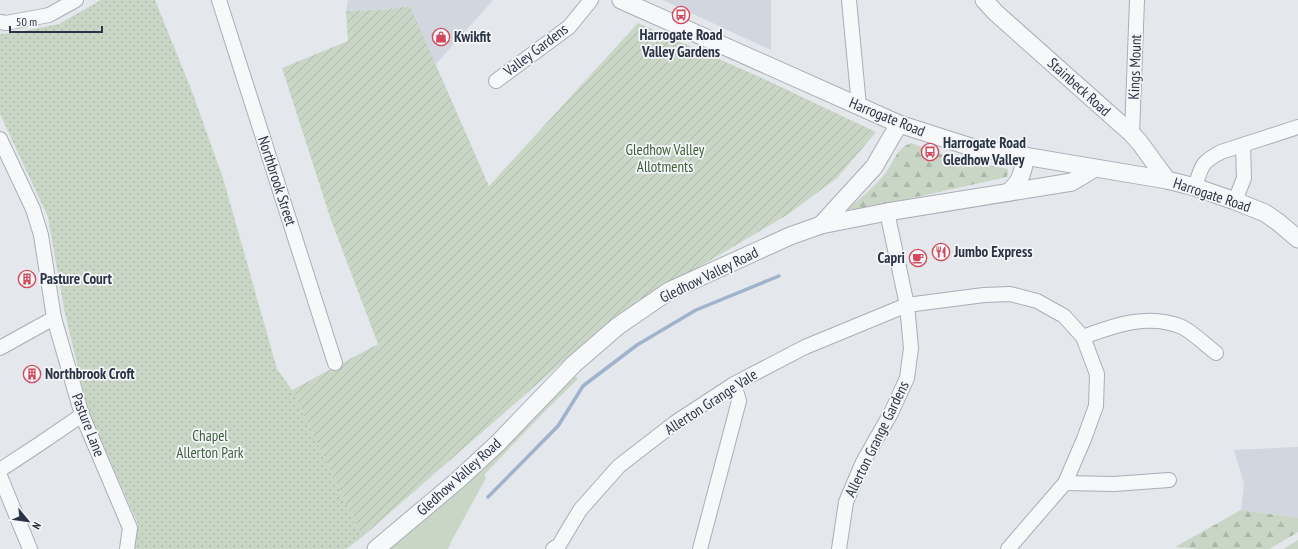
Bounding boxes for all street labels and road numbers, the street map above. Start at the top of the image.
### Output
street label: Valley Gardens [499,19,572,81]
street label: Kings Mount [1124,34,1145,100]
street label: Stainbeck Road [1044,53,1115,120]
street label: Harrogate Road [846,93,928,140]
street label: Northbrook Street [254,134,301,228]
street label: Harrogate Road [1171,173,1253,216]
street label: Gledhow Valley Road [656,243,761,307]
street label: Allerton Grange Vale [661,365,761,439]
street label: Allerton Grange Gardens [840,378,913,500]
street label: Pasture Lane [68,390,109,459]
street label: Gledhow Valley Road [412,434,505,520]

